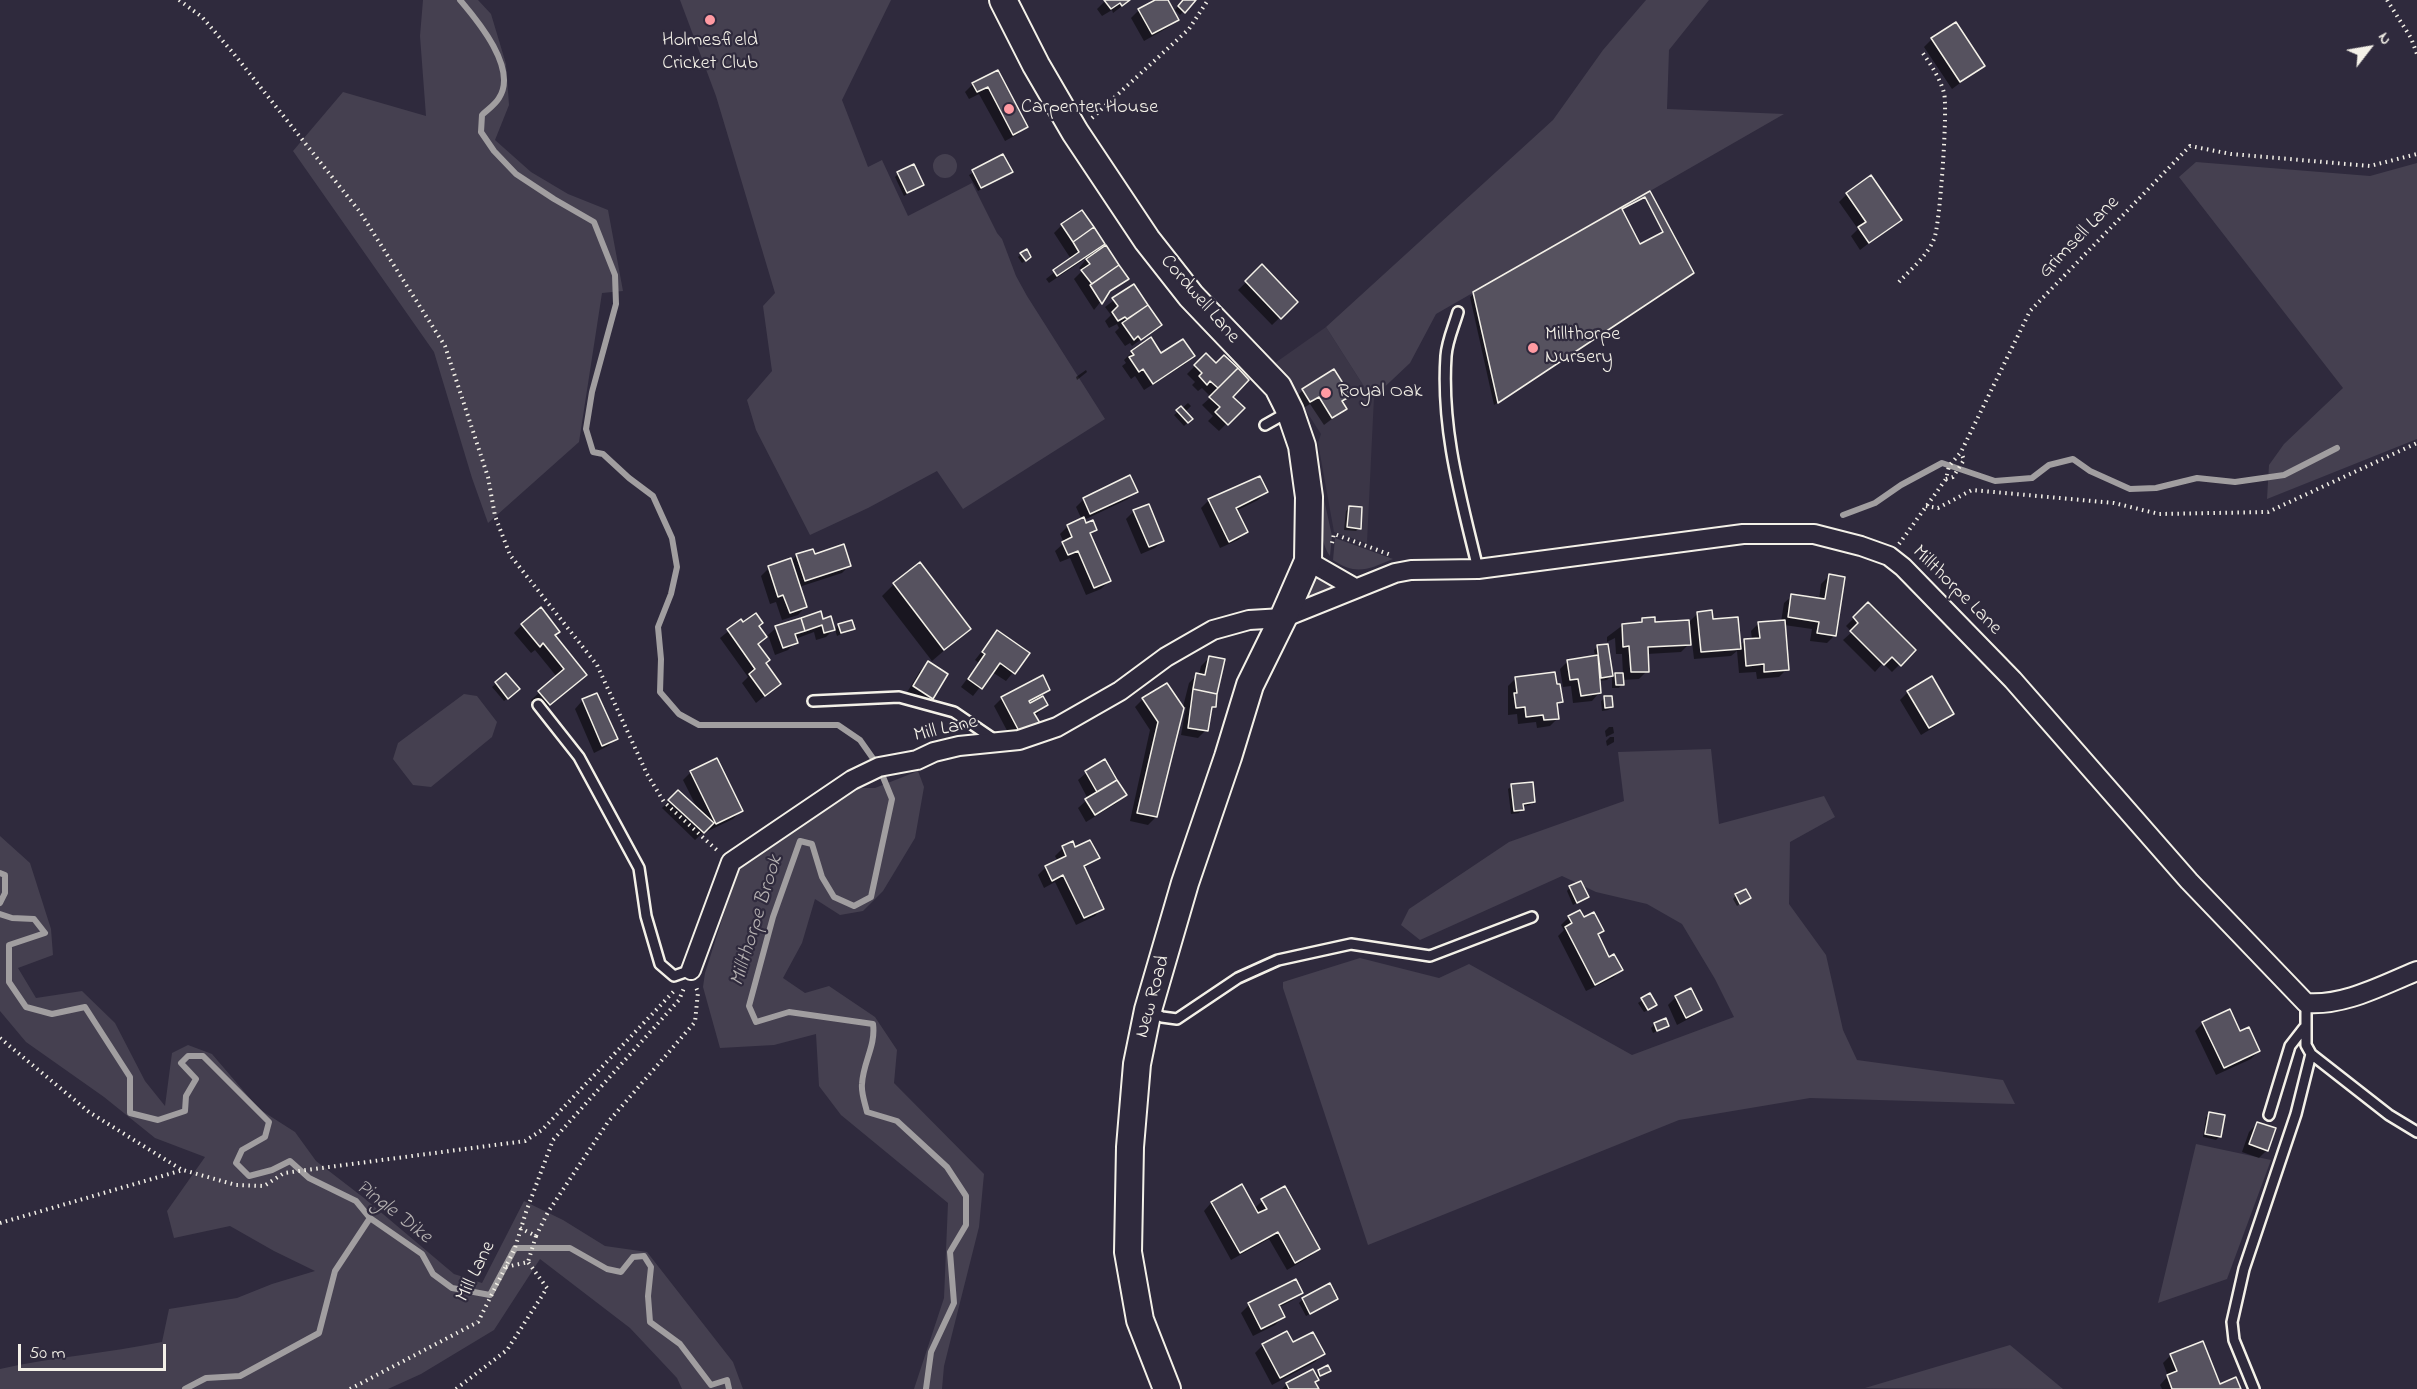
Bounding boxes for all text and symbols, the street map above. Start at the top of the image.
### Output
marker: Holmesfield Cricket Club [703,13,717,27]
north arrow [2339,18,2399,78]
text: N [2371,28,2397,50]
place label: Holmesfield Cricket Club [662,30,758,77]
place label: Carpenter House [1021,97,1158,121]
marker: Carpenter House [1002,102,1016,116]
street label: Grimsell Lane [2035,192,2125,284]
street label: Cordwell Lane [1154,251,1244,349]
place label: Millthorpe Nursery [1545,324,1620,371]
marker: Millthorpe Nursery [1526,341,1540,355]
place label: Royal Oak [1338,381,1422,405]
marker: Royal Oak [1319,386,1333,400]
street label: Millthorpe Lane [1906,541,2006,641]
street label: Mill Lane [912,711,980,749]
water label: Millthorpe Brook [726,853,790,989]
street label: New Road [1132,953,1176,1041]
water label: Pingle Dike [350,1175,436,1251]
street label: Mill Lane [452,1238,502,1306]
scale bar [21,1332,170,1370]
text: 50 m [29,1341,66,1367]

